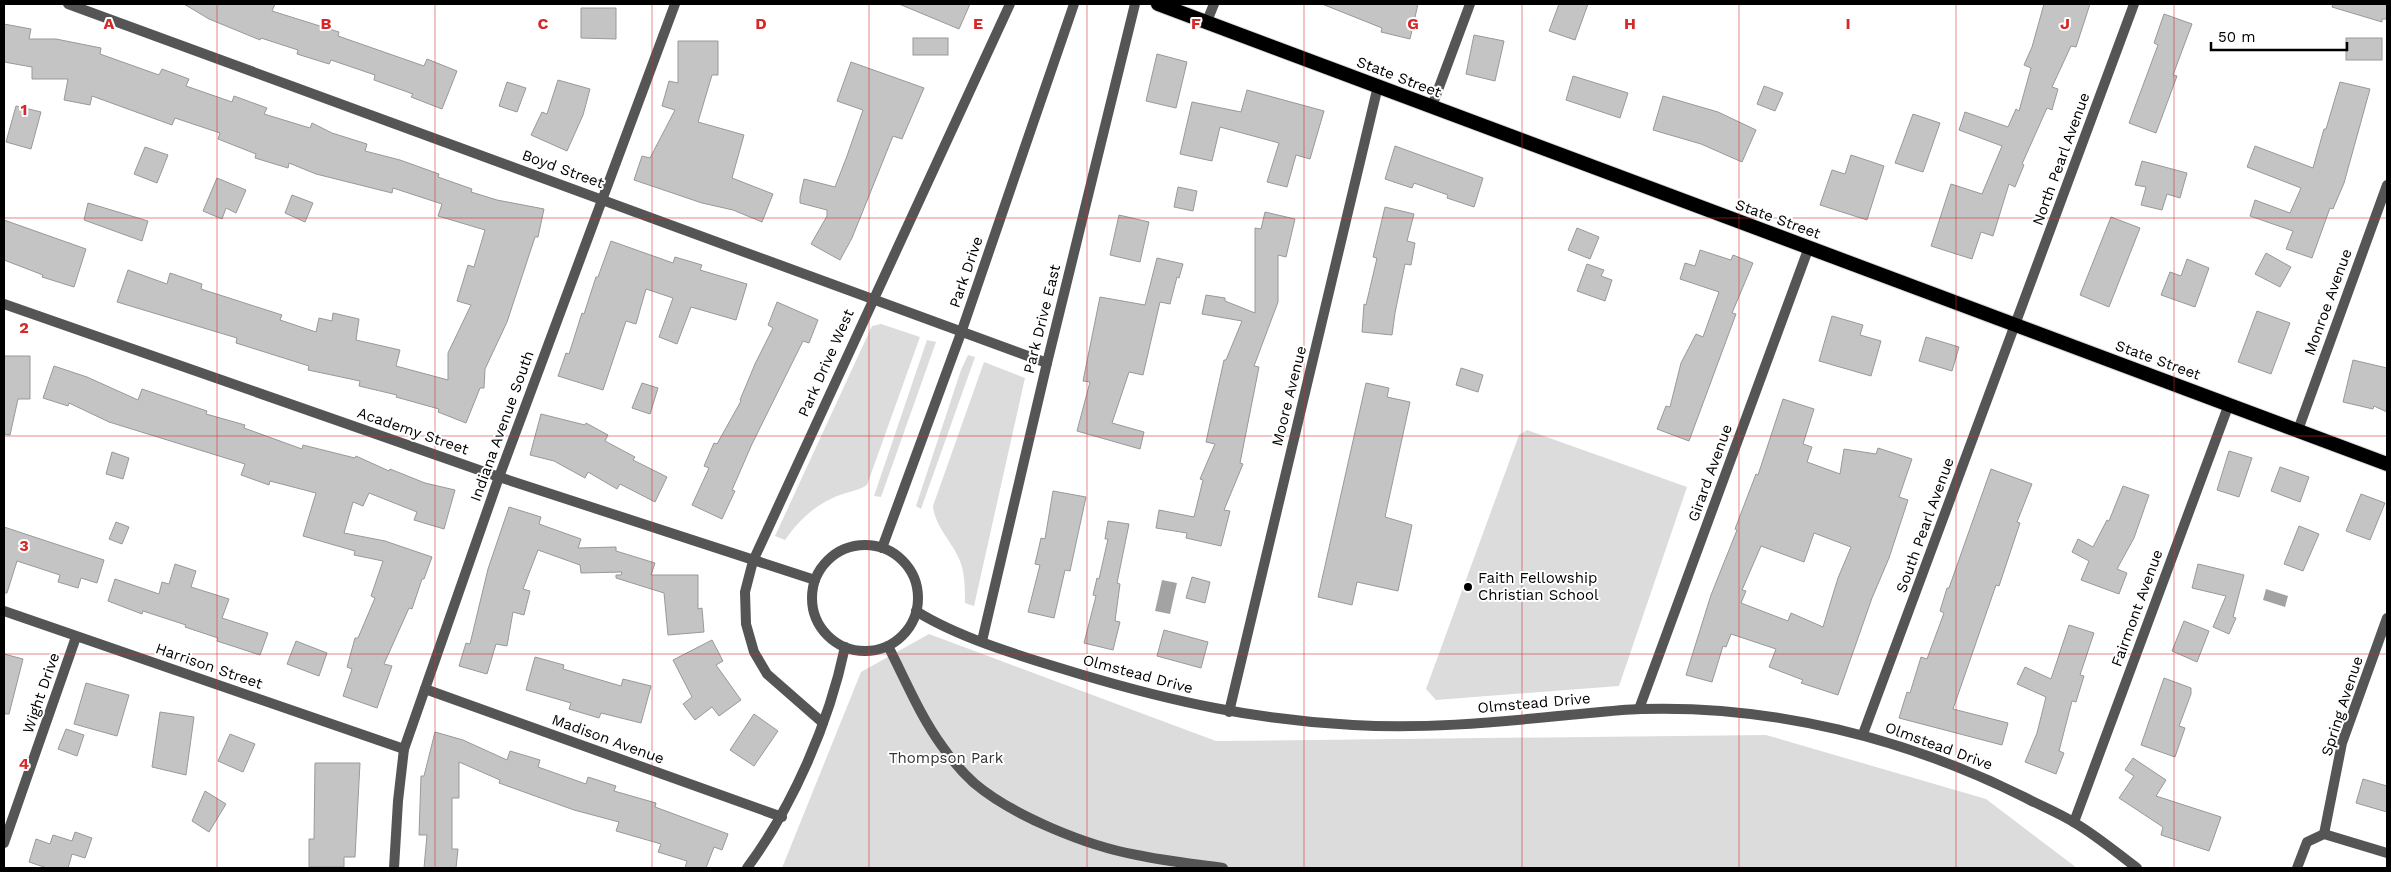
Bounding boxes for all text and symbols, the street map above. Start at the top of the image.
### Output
text: A [104,14,115,33]
text: B [321,14,332,33]
text: C [538,14,549,33]
text: D [755,14,767,33]
text: E [973,14,983,33]
text: F [1191,14,1201,33]
text: G [1407,14,1419,33]
text: H [1624,14,1636,33]
text: I [1845,14,1851,33]
text: J [2060,14,2070,33]
scale bar [2211,20,2347,52]
text: 50 m [2218,28,2255,46]
street label: State Street [1354,53,1445,102]
street label: North Pearl Avenue [2029,90,2093,228]
text: 1 [21,100,27,119]
street label: Boyd Street [520,146,607,192]
street label: State Street [1733,195,1824,243]
street label: Park Drive [945,234,987,310]
street label: Monroe Avenue [2300,246,2356,358]
street label: Park Drive East [1020,262,1064,375]
street label: Park Drive West [794,306,858,420]
text: 2 [19,318,29,337]
street label: State Street [2113,336,2204,384]
street label: Moore Avenue [1268,344,1310,448]
street label: Indiana Avenue South [466,348,538,504]
street label: Academy Street [355,404,472,459]
street label: Girard Avenue [1684,422,1736,524]
street label: South Pearl Avenue [1892,455,1958,595]
text: 3 [19,536,29,555]
street label: Fairmont Avenue [2107,547,2167,669]
place label: Faith Fellowship Christian School [1478,569,1599,604]
marker: Faith Fellowship Christian School [1462,581,1474,593]
street label: Harrison Street [153,639,266,693]
street label: Wight Drive [19,650,63,736]
street label: Olmstead Drive [1081,651,1195,697]
street label: Spring Avenue [2317,654,2367,758]
street label: Olmstead Drive [1477,689,1591,717]
street label: Madison Avenue [549,710,667,768]
street label: Olmstead Drive [1883,718,1995,774]
park label: Thompson Park [889,749,1004,767]
text: 4 [19,754,29,773]

